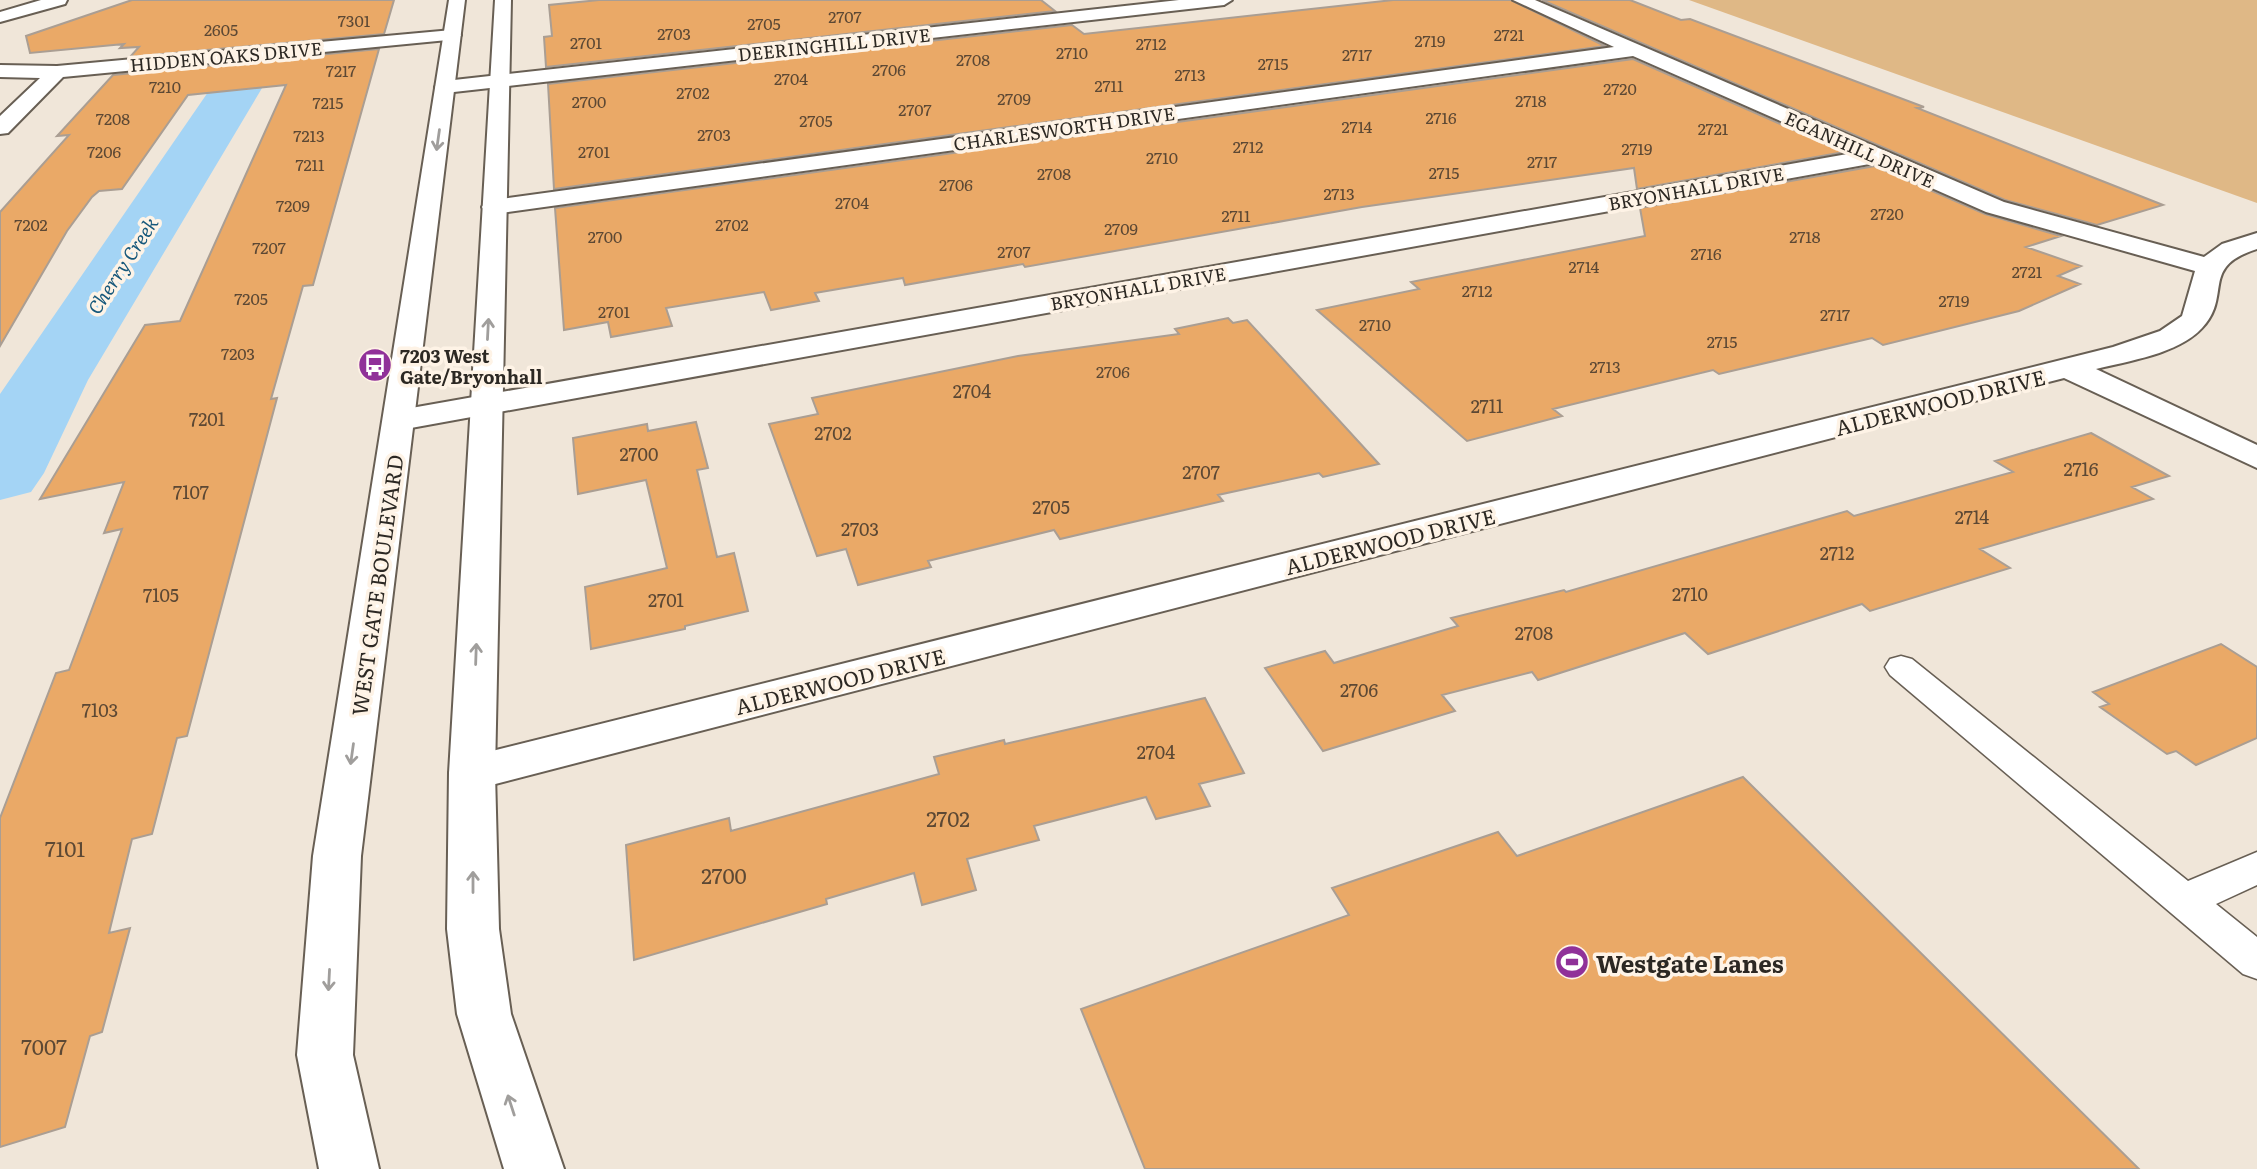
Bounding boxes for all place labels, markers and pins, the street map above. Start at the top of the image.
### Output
place label: 7203 West Gate/Bryonhall [400,342,543,390]
bus stop icon: 7203 West Gate/Bryonhall [356,346,394,384]
sports icon: Westgate Lanes [1553,943,1591,981]
place label: Westgate Lanes [1596,945,1784,980]

